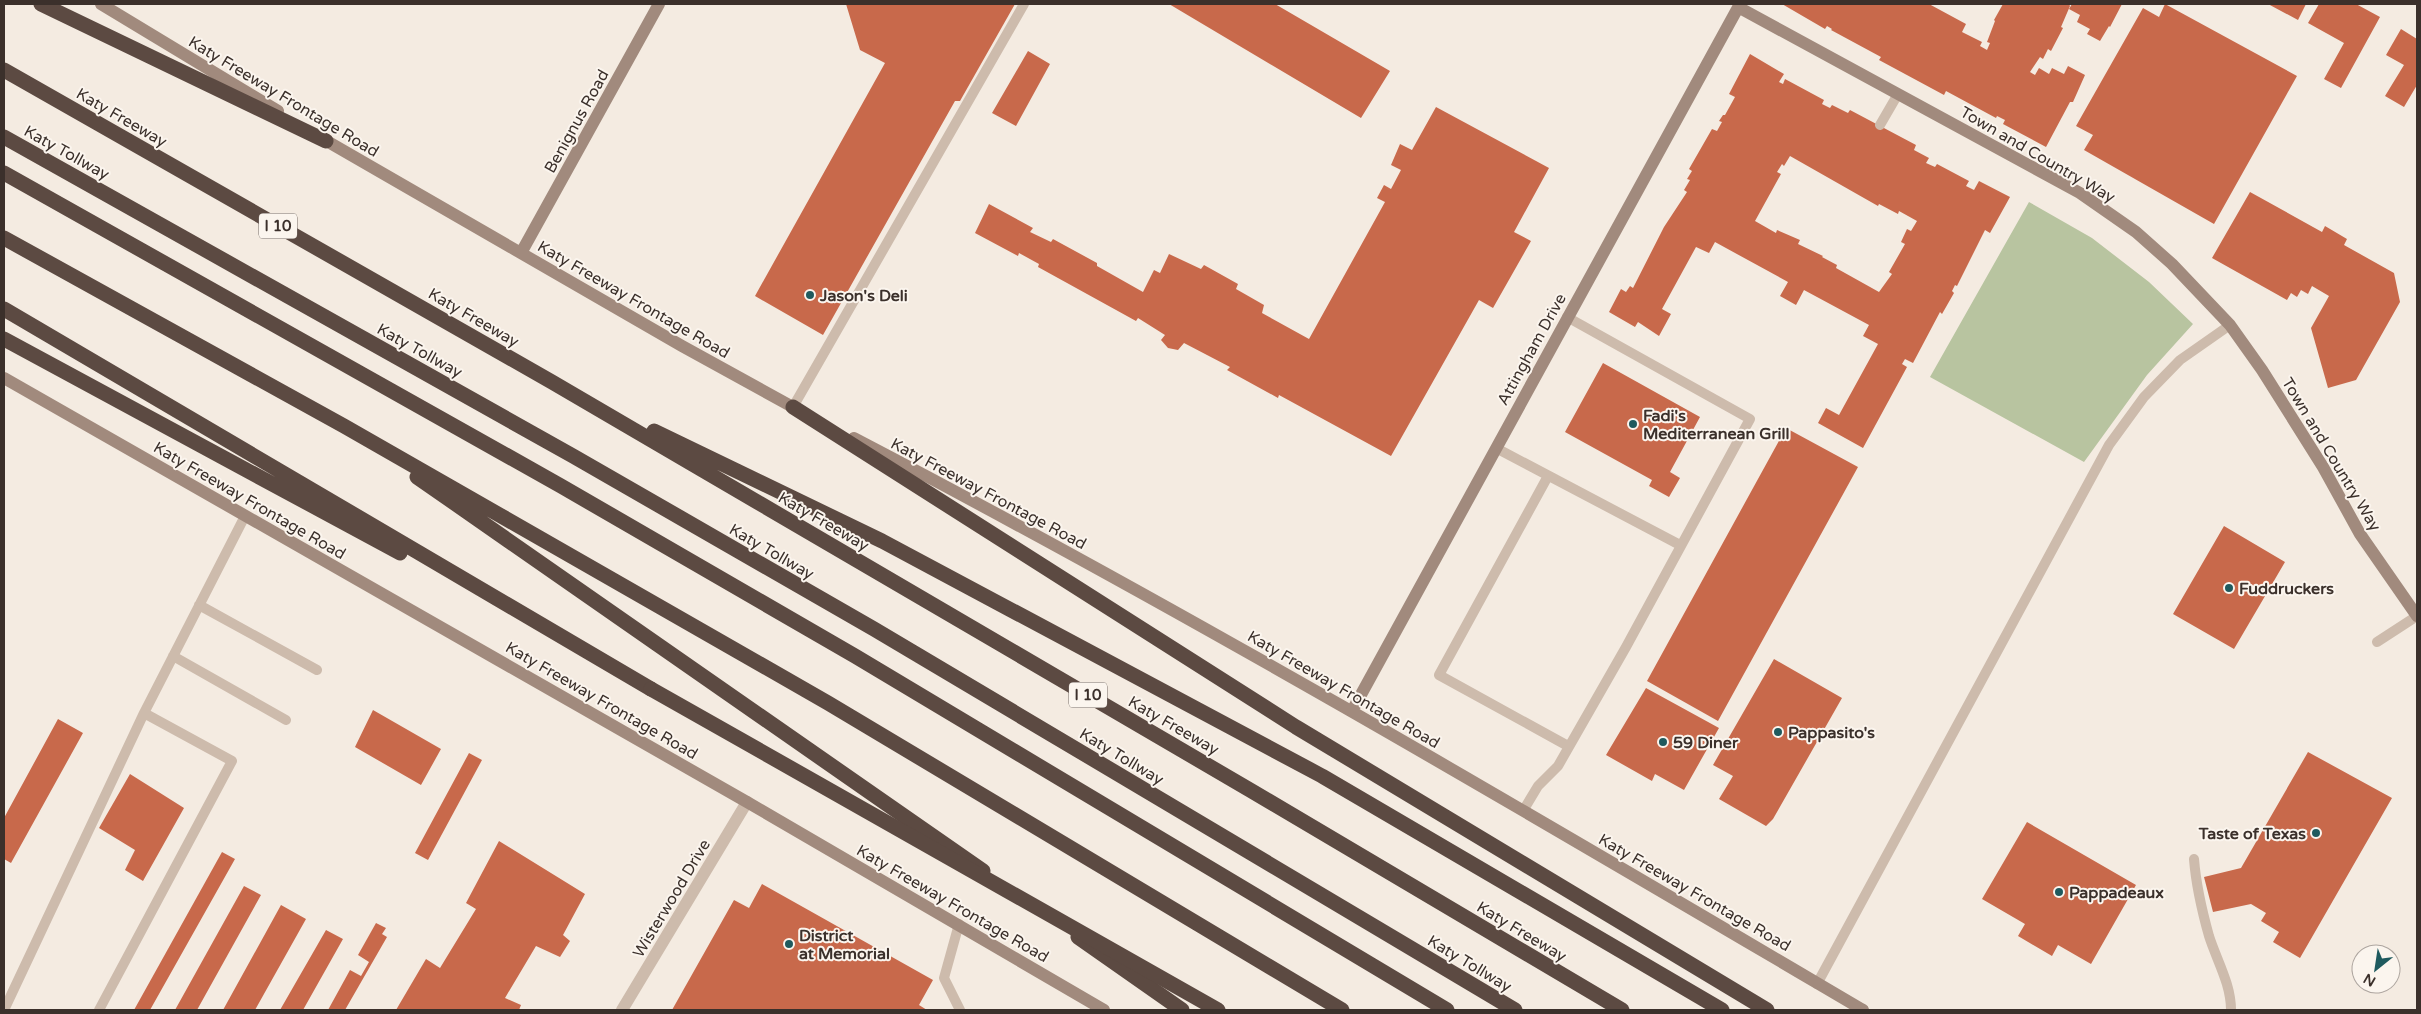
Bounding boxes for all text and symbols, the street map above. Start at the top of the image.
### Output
street label: Katy Freeway Frontage Road [185,32,382,162]
street label: Benignus Road [540,66,614,177]
street label: Katy Freeway [73,84,171,152]
street label: Town and Country Way [1956,102,2119,208]
street label: Katy Tollway [20,121,113,185]
road number: I 10 [259,214,297,238]
street label: Katy Freeway Frontage Road [534,237,733,363]
street label: Katy Freeway [425,284,523,352]
place label: Jason's Deli [819,286,908,306]
marker: Jason's Deli [804,289,816,301]
street label: Attingham Drive [1493,290,1571,409]
street label: Katy Tollway [373,319,466,383]
street label: Town and Country Way [2277,374,2385,535]
place label: Fadi's Mediterranean Grill [1643,406,1790,444]
marker: Fadi's Mediterranean Grill [1627,418,1639,430]
street label: Katy Freeway Frontage Road [887,434,1090,554]
street label: Katy Freeway Frontage Road [150,438,349,564]
street label: Katy Freeway [775,488,873,556]
street label: Katy Tollway [725,520,818,584]
place label: Fuddruckers [2239,579,2334,599]
marker: Fuddruckers [2223,582,2235,594]
street label: Katy Freeway Frontage Road [1244,627,1443,753]
street label: Katy Freeway Frontage Road [502,638,701,764]
road number: I 10 [1069,682,1107,708]
street label: Katy Freeway [1125,692,1223,760]
place label: Pappasito's [1788,723,1875,743]
street label: Katy Tollway [1076,724,1168,790]
marker: Pappasito's [1772,726,1784,738]
place label: 59 Diner [1673,733,1739,753]
marker: 59 Diner [1657,736,1669,748]
place label: Taste of Texas [2198,824,2306,844]
marker: Taste of Texas [2310,827,2322,839]
street label: Katy Freeway Frontage Road [1595,830,1794,956]
street label: Wisterwood Drive [629,836,715,961]
street label: Katy Freeway Frontage Road [853,841,1052,967]
place label: Pappadeaux [2069,883,2164,903]
marker: Pappadeaux [2053,886,2065,898]
street label: Katy Freeway [1473,897,1570,967]
place label: District at Memorial [799,926,890,964]
street label: Katy Tollway [1424,931,1516,997]
marker: District at Memorial [783,938,795,950]
north arrow [2351,944,2401,994]
text: N [2361,970,2379,990]

